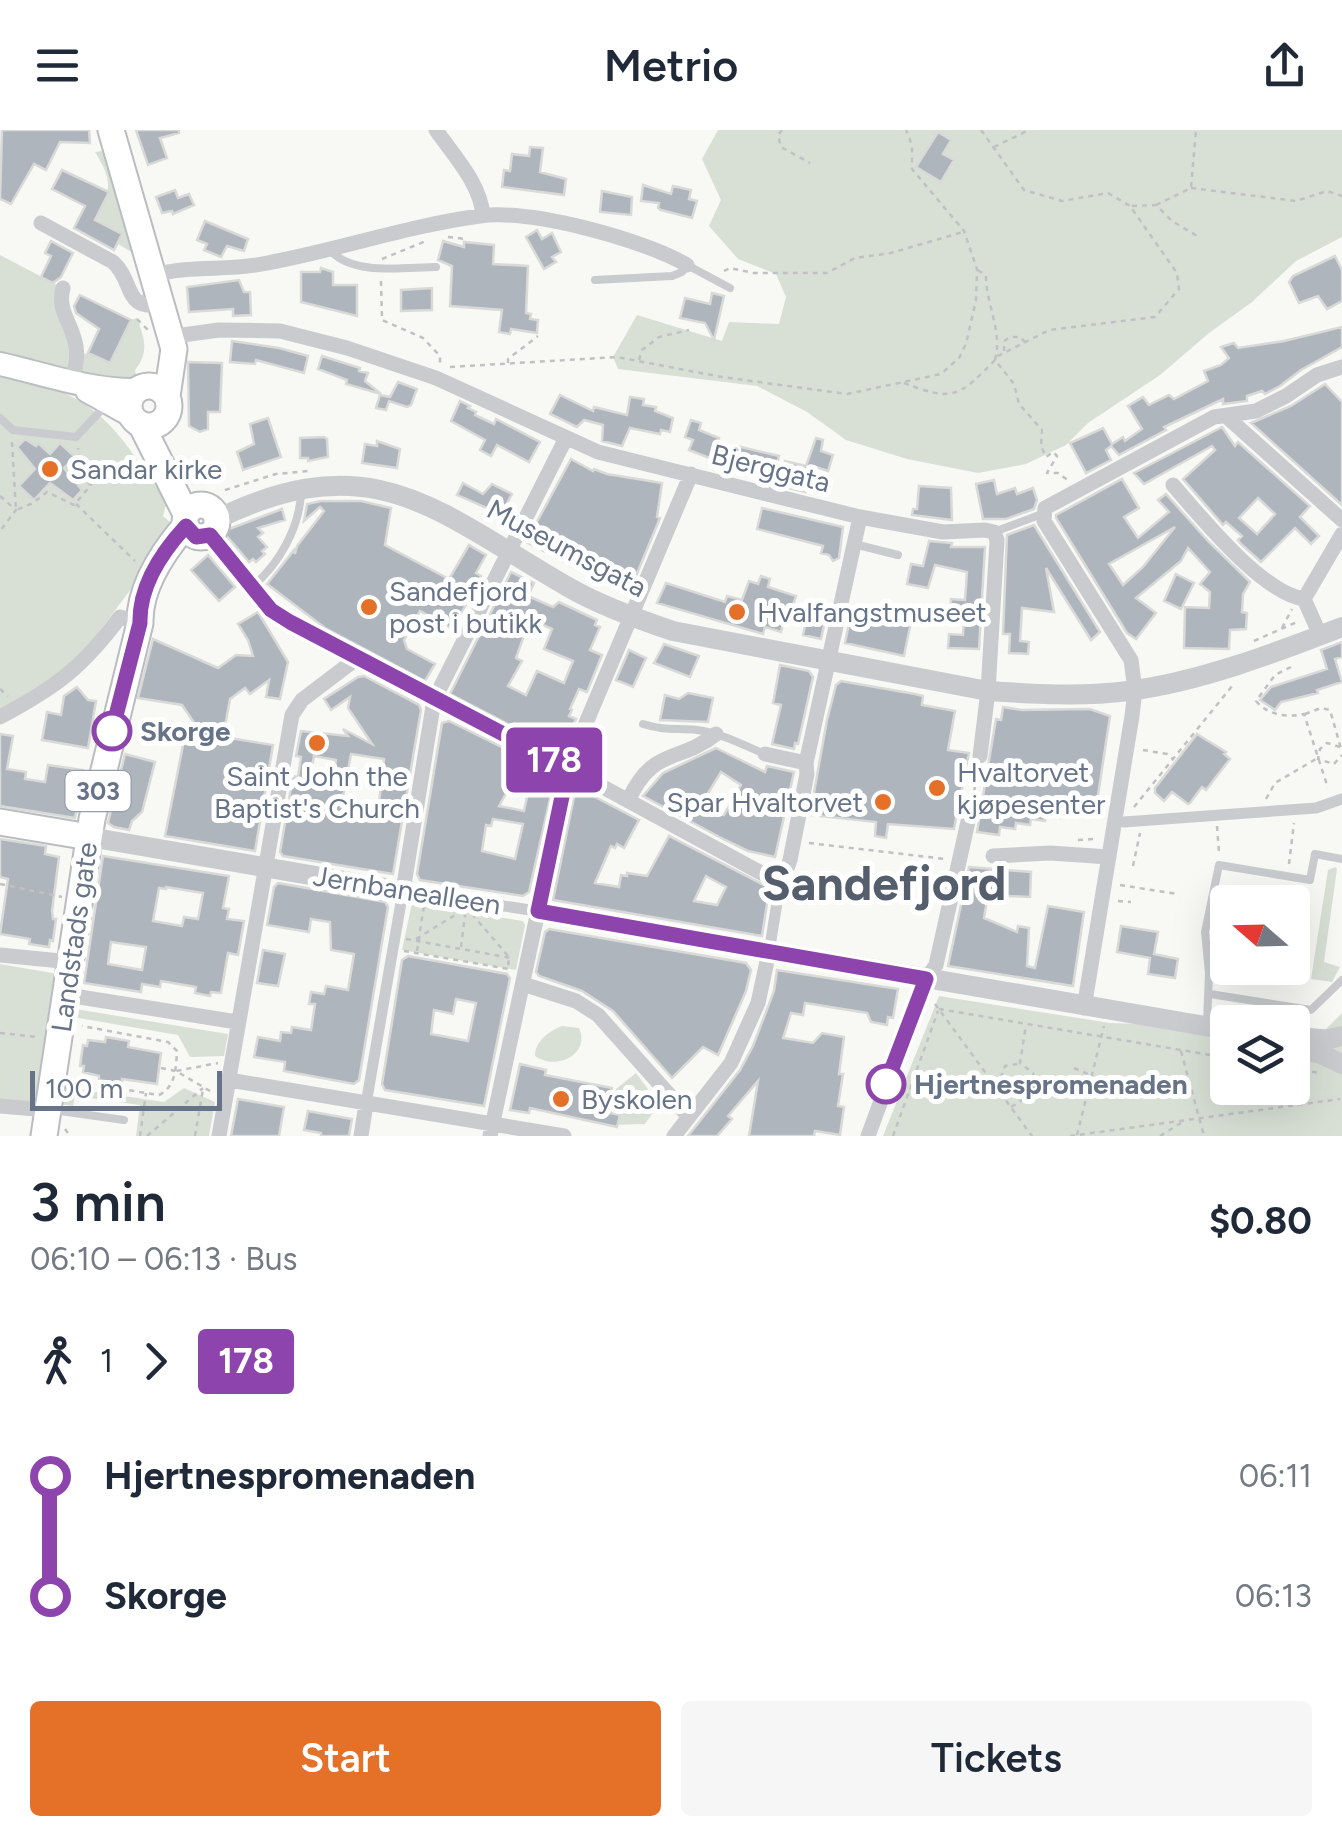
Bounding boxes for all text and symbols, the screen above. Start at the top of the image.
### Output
icon: menu [30,38,85,93]
text: Metrio [604,38,738,92]
icon: share [1257,38,1312,93]
street label: Bjerggata [708,437,834,499]
place label: Sandar kirke [70,452,222,486]
marker: Sandar kirke [39,458,61,480]
street label: Museumsgata [481,492,653,604]
place label: Sandefjord post i butikk [389,574,542,640]
place label: Hvalfangstmuseet [757,595,987,629]
marker: Sandefjord post i butikk [358,596,380,618]
marker: Hvalfangstmuseet [726,601,748,623]
marker: Skorge [93,712,131,750]
place label: Skorge [140,714,231,748]
line badge: 178 [496,728,612,792]
marker: Saint John the Baptist's Church [306,732,328,754]
text: 178 [526,739,582,781]
place label: Hvaltorvet kjøpesenter [957,755,1106,821]
place label: Saint John the Baptist's Church [214,759,420,825]
road number: 303 [66,771,130,811]
marker: Hvaltorvet kjøpesenter [926,777,948,799]
place label: Spar Hvaltorvet [667,785,863,819]
marker: Spar Hvaltorvet [872,791,894,813]
street label: Landstads gate [44,840,104,1034]
district label: Sandefjord [762,854,1006,912]
street label: Jernbanealleen [311,858,503,922]
north arrow [1210,885,1310,985]
map controls [1210,885,1310,1105]
button: layers [1210,1005,1310,1105]
marker: Hjertnespromenaden [867,1065,905,1103]
scale bar [30,1066,222,1110]
place label: Hjertnespromenaden [914,1067,1188,1101]
text: 100 m [45,1071,123,1105]
place label: Byskolen [581,1082,692,1116]
marker: Byskolen [550,1088,572,1110]
text: 3 min [30,1169,166,1235]
text: $0.80 [1209,1198,1312,1244]
text: 06:10 – 06:13 · Bus [30,1240,297,1278]
icon: walk [30,1334,85,1389]
icon: forward [128,1334,183,1389]
text: 178 [218,1340,274,1382]
text: 1 [100,1342,113,1380]
text: Hjertnespromenaden [104,1453,475,1499]
text: 06:11 [1239,1457,1312,1495]
text: Skorge [104,1573,227,1619]
text: 06:13 [1235,1577,1312,1615]
button: Start [30,1701,661,1816]
button: Tickets [681,1701,1312,1816]

